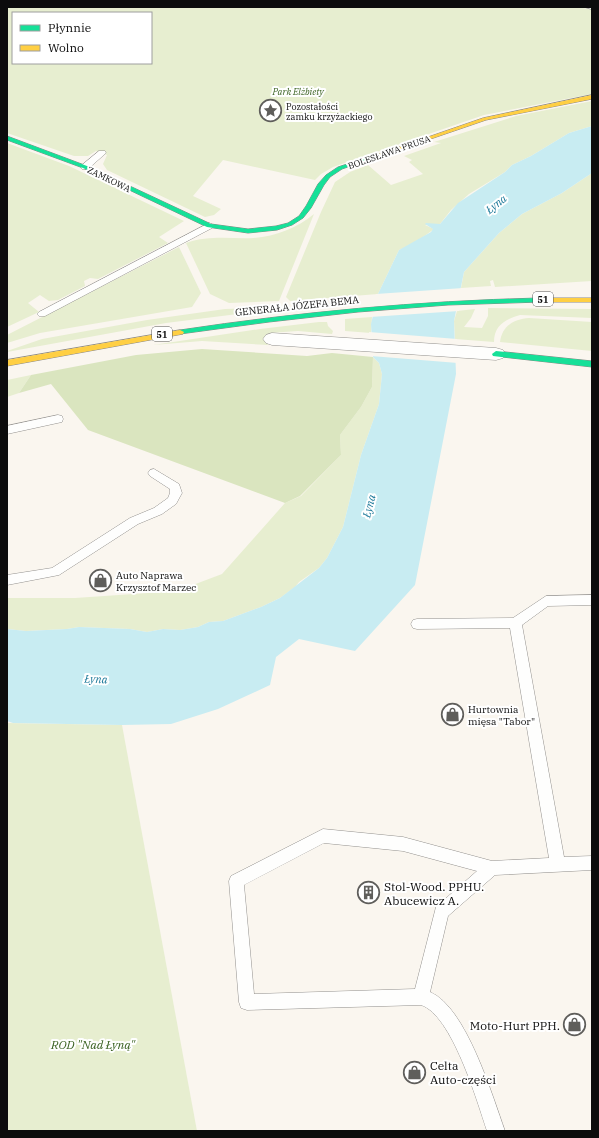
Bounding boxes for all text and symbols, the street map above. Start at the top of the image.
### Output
legend [12,12,152,64]
text: Płynnie [48,20,91,35]
text: Wolno [48,40,84,55]
park label: Park Elżbiety [271,86,325,97]
place icon: Pozostałości zamku krzyżackiego [257,98,283,124]
place label: Pozostałości zamku krzyżackiego [286,101,372,122]
street label: BOLESŁAWA PRUSA [346,132,432,171]
street label: ZAMKOWA [86,164,133,195]
water label: Łyna [482,191,509,217]
road number: 51 [533,292,553,306]
street label: GENERAŁA JÓZEFA BEMA [234,293,360,319]
road number: 51 [152,327,172,341]
water label: Łyna [359,493,379,520]
shop icon: Auto Naprawa Krzysztof Marzec [88,568,114,594]
place label: Auto Naprawa Krzysztof Marzec [116,569,196,594]
water label: Łyna [83,672,108,686]
shop icon: Hurtownia mięsa "Tabor" [440,702,466,728]
place label: Hurtownia mięsa "Tabor" [468,703,535,728]
place label: Stol-Wood. PPHU. Abucewicz A. [384,879,484,908]
building icon: Stol-Wood. PPHU. Abucewicz A. [356,880,382,906]
shop icon: Moto-Hurt PPH. [562,1012,588,1038]
place label: Moto-Hurt PPH. [470,1018,560,1033]
park label: ROD "Nad Łyną" [50,1037,136,1052]
place label: Celta Auto-części [430,1058,496,1087]
shop icon: Celta Auto-części [402,1059,428,1085]

